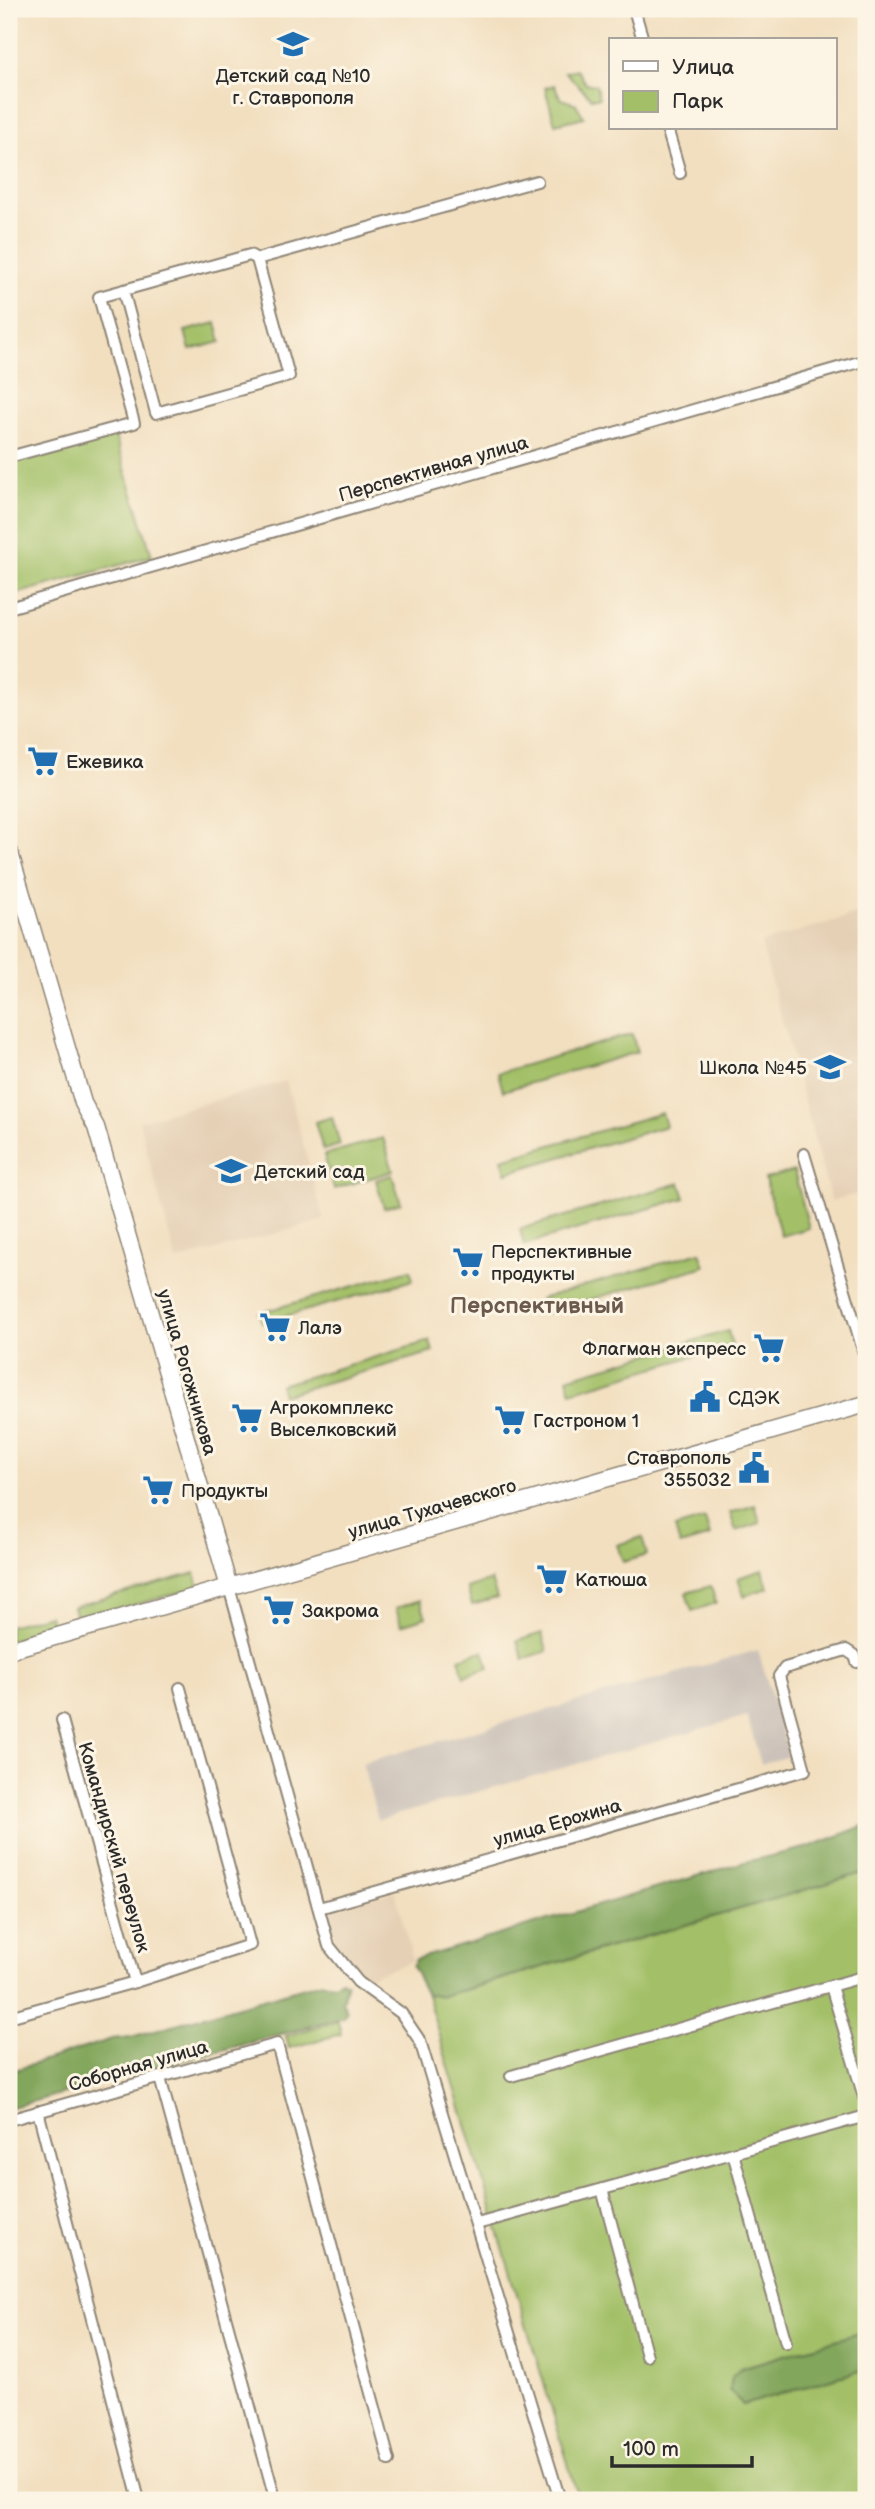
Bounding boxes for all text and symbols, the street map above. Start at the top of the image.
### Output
school or university icon: Детский сад №10 г. Ставрополя [276,27,310,61]
legend [609,38,836,130]
text: Улица [672,55,735,80]
place label: Детский сад №10 г. Ставрополя [216,65,370,110]
text: Парк [672,89,723,114]
street label: Перспективная улица [336,431,531,508]
supermarket icon: Ежевика [26,744,60,778]
place label: Ежевика [66,751,144,774]
school or university icon: Школа №45 [813,1050,847,1084]
place label: Школа №45 [699,1057,807,1080]
school or university icon: Детский сад [214,1154,248,1188]
place label: Детский сад [254,1161,365,1184]
place label: Перспективные продукты [491,1241,632,1286]
supermarket icon: Перспективные продукты [451,1245,485,1279]
street label: улица Рогожникова [152,1287,221,1458]
district label: Перспективный [450,1292,624,1320]
supermarket icon: Лалэ [258,1310,292,1344]
place label: Лалэ [297,1317,342,1340]
supermarket icon: Флагман экспресс [752,1331,786,1365]
place label: Флагман экспресс [582,1338,747,1361]
public building icon: СДЭК [688,1380,722,1414]
place label: СДЭК [728,1387,780,1410]
place label: Агрокомплекс Выселковский [269,1397,397,1442]
supermarket icon: Агрокомплекс Выселковский [230,1401,264,1435]
supermarket icon: Гастроном 1 [493,1403,527,1437]
place label: Гастроном 1 [533,1410,639,1433]
place label: Ставрополь 355032 [627,1447,732,1492]
public building icon: Ставрополь 355032 [737,1451,771,1485]
supermarket icon: Продукты [141,1473,175,1507]
street label: улица Тухачевского [346,1474,519,1544]
place label: Продукты [181,1480,268,1503]
supermarket icon: Катюша [535,1562,569,1596]
place label: Катюша [575,1569,647,1592]
supermarket icon: Закрома [262,1593,296,1627]
place label: Закрома [302,1600,379,1623]
street label: Командирский переулок [72,1739,155,1955]
street label: улица Ерохина [491,1794,624,1853]
street label: Соборная улица [66,2036,211,2097]
scale bar [612,2425,752,2469]
text: 100 m [623,2437,679,2462]

